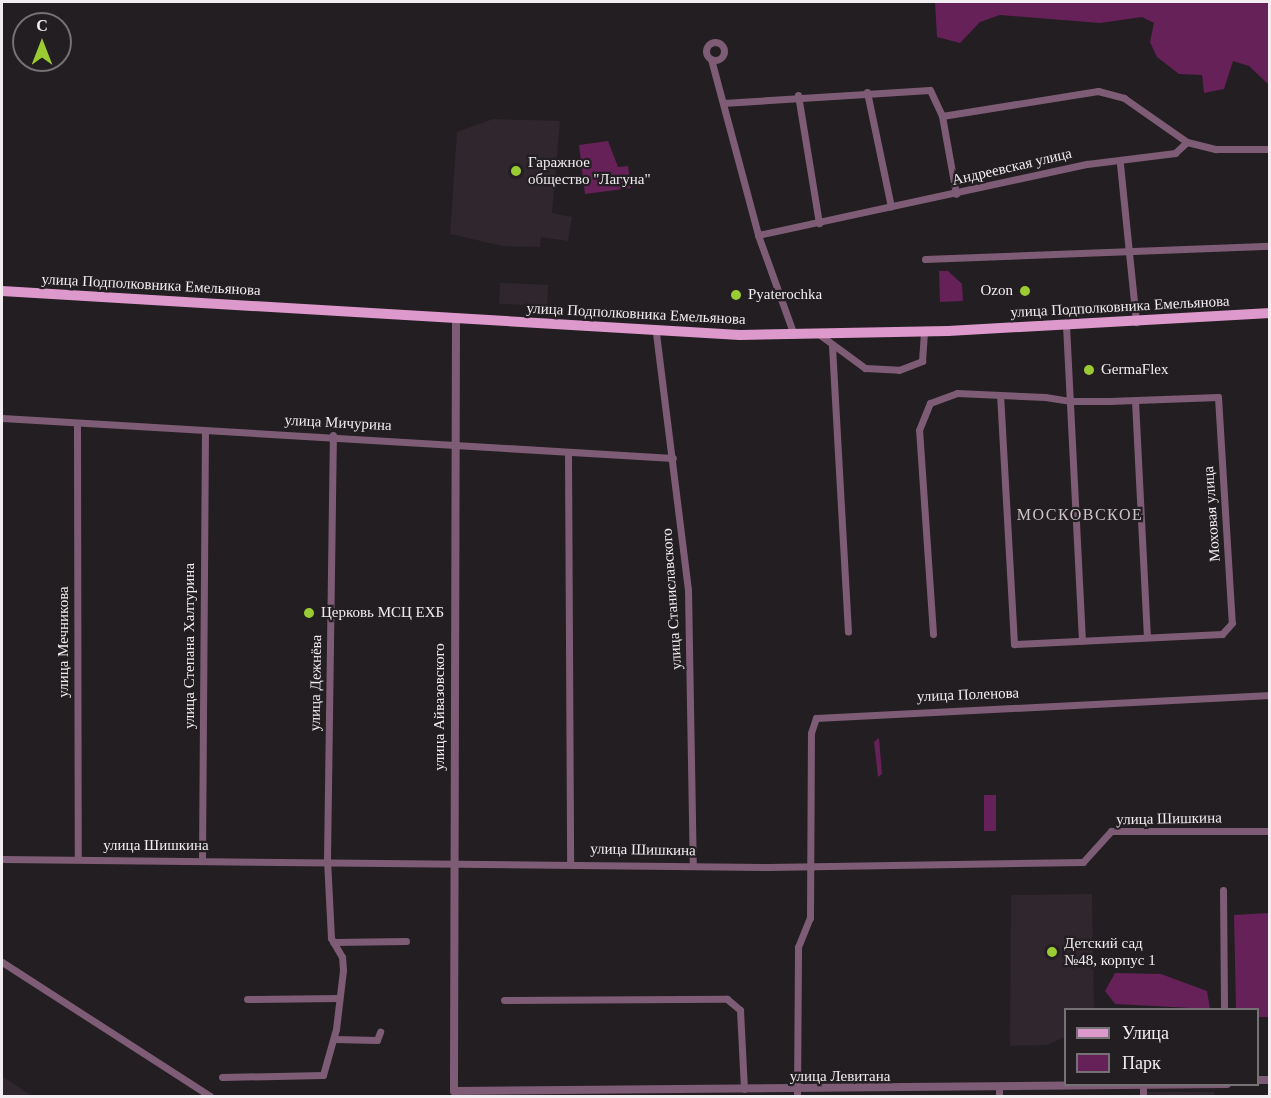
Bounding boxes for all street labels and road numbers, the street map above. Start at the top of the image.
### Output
street label: Андреевская улица [950,144,1074,190]
street label: улица Подполковника Емельянова [41,270,261,300]
street label: улица Подполковника Емельянова [1010,292,1230,322]
street label: улица Подполковника Емельянова [526,299,746,329]
street label: улица Мичурина [284,411,392,435]
street label: Моховая улица [1200,466,1224,562]
street label: улица Станиславского [658,528,686,670]
street label: улица Степана Халтурина [181,563,199,729]
street label: улица Мечникова [55,586,73,698]
street label: улица Дежнёва [306,635,326,731]
street label: улица Айвазовского [431,643,449,771]
street label: улица Поленова [917,684,1019,706]
street label: улица Шишкина [1116,809,1222,829]
street label: улица Шишкина [103,837,209,855]
street label: улица Шишкина [590,840,696,860]
street label: улица Левитана [790,1068,890,1086]

